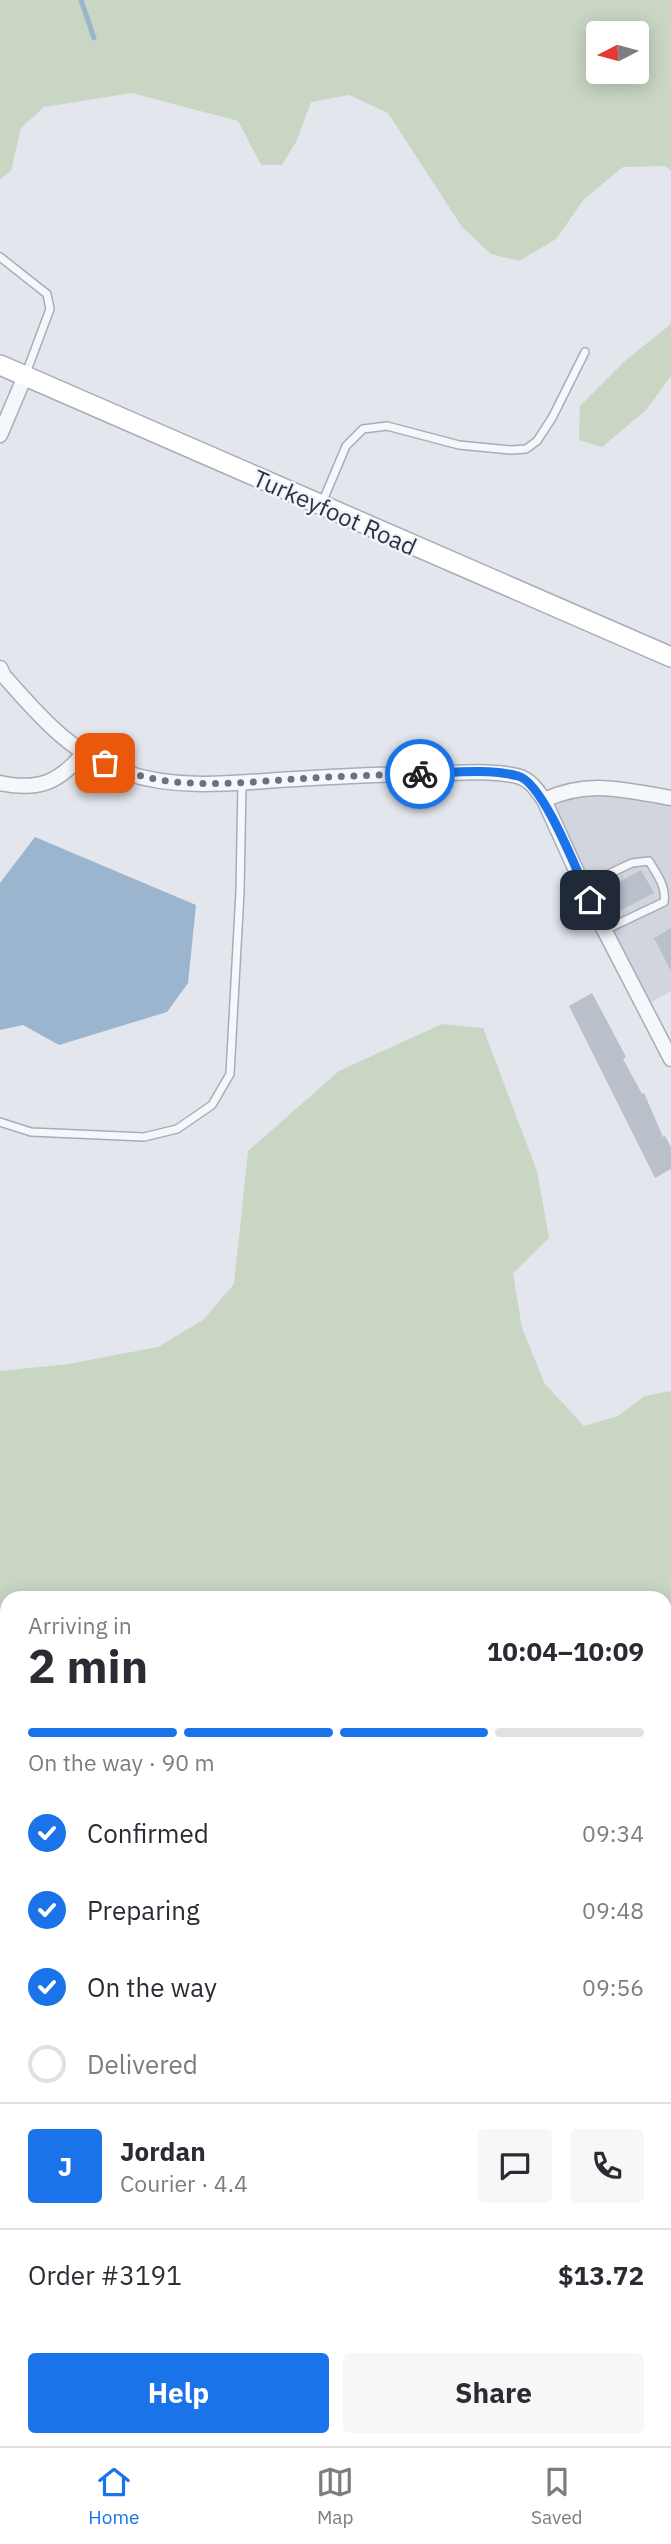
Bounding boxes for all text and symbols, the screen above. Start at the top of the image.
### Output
north arrow [586,21,649,84]
map controls [586,21,649,84]
street label: Turkeyfoot Road [248,462,422,562]
pin [75,733,135,793]
courier [385,739,455,809]
icon: bag [86,744,124,782]
icon: bike [401,755,439,793]
pin [560,870,620,930]
icon: home [571,881,609,919]
text: Arriving in [28,1610,132,1640]
text: 10:04–10:09 [487,1634,644,1668]
text: 2 min [28,1636,148,1696]
text: On the way · 90 m [28,1747,215,1777]
icon: check [28,1814,66,1852]
text: Confirmed [87,1816,209,1850]
text: 09:34 [582,1818,644,1848]
icon: check [28,1891,66,1929]
text: Preparing [87,1893,200,1927]
text: 09:48 [582,1895,644,1925]
icon: check [28,1968,66,2006]
text: On the way [87,1970,217,2004]
text: 09:56 [582,1972,644,2002]
text: Delivered [87,2047,198,2081]
button: chat [478,2129,552,2203]
button: phone [570,2129,644,2203]
text: Jordan [120,2134,206,2168]
text: J [58,2149,72,2183]
text: Courier · 4.4 [120,2168,248,2198]
text: Order #3191 [28,2258,182,2292]
text: $13.72 [558,2258,644,2292]
button: Help [28,2353,329,2433]
button: Share [343,2353,644,2433]
tab: Home [88,2463,139,2529]
tab: Map [316,2463,354,2529]
tab: Saved [531,2463,583,2529]

